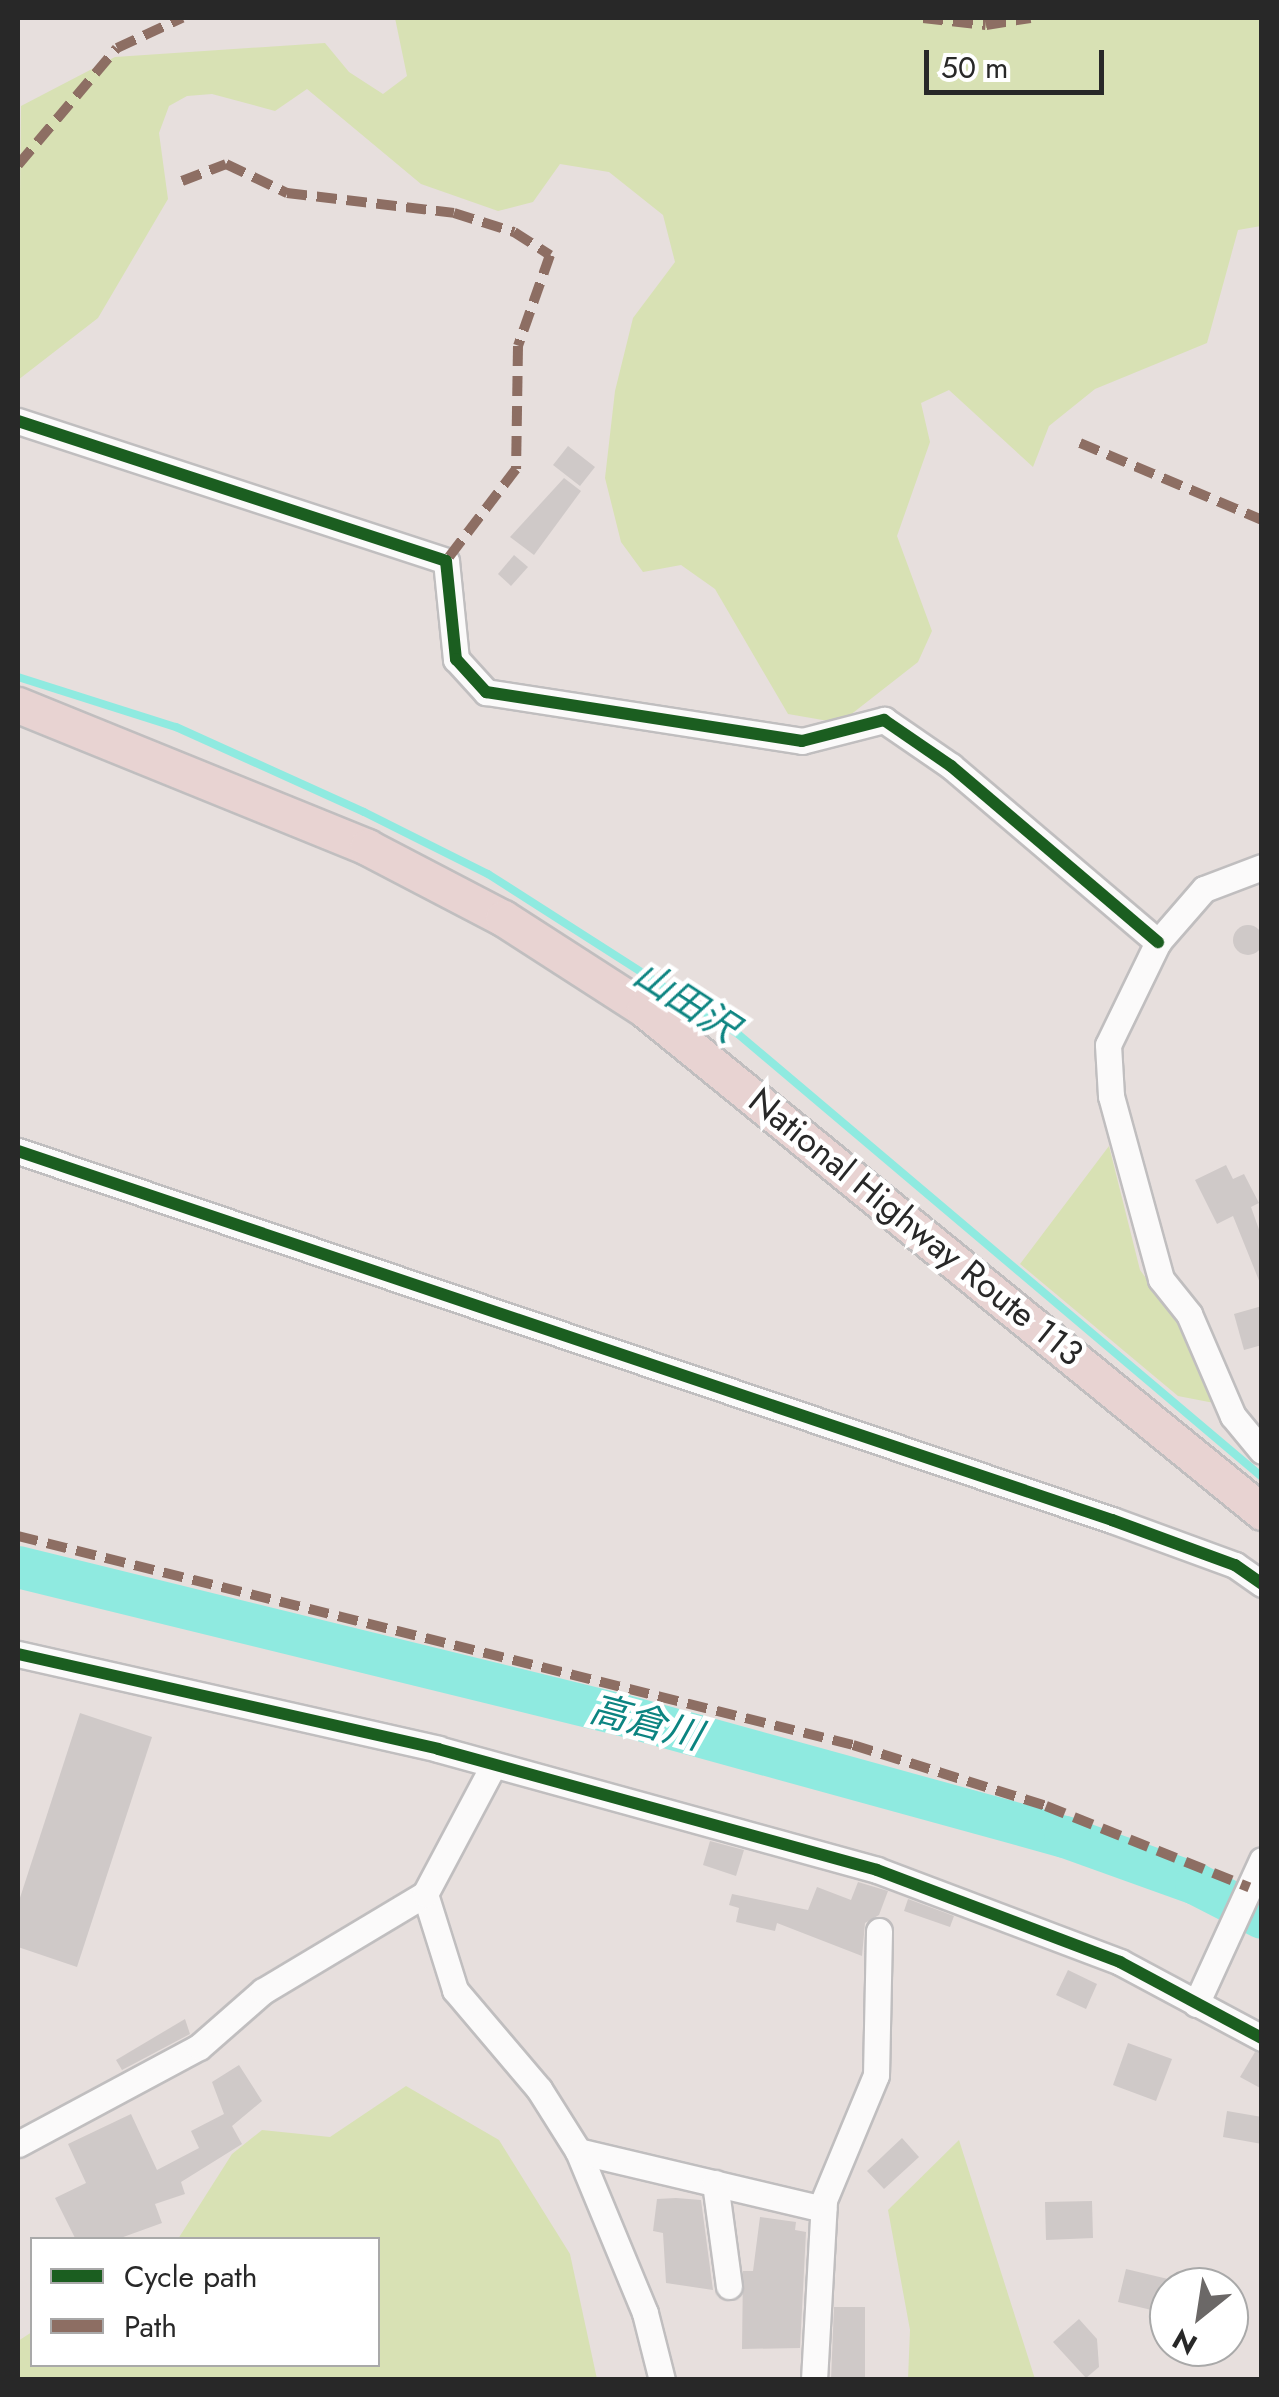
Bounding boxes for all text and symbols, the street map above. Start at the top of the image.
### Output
scale bar [929,30,1109,92]
text: 50 m [941,46,1008,89]
water label: 山田沢 [626,951,746,1051]
street label: National Highway Route 113 [741,1079,1091,1375]
water label: 高倉川 [585,1685,707,1759]
legend [30,2237,380,2367]
text: Cycle path [124,2255,257,2298]
north arrow [1149,2267,1249,2367]
text: Path [124,2305,177,2348]
text: N [1165,2318,1205,2365]

